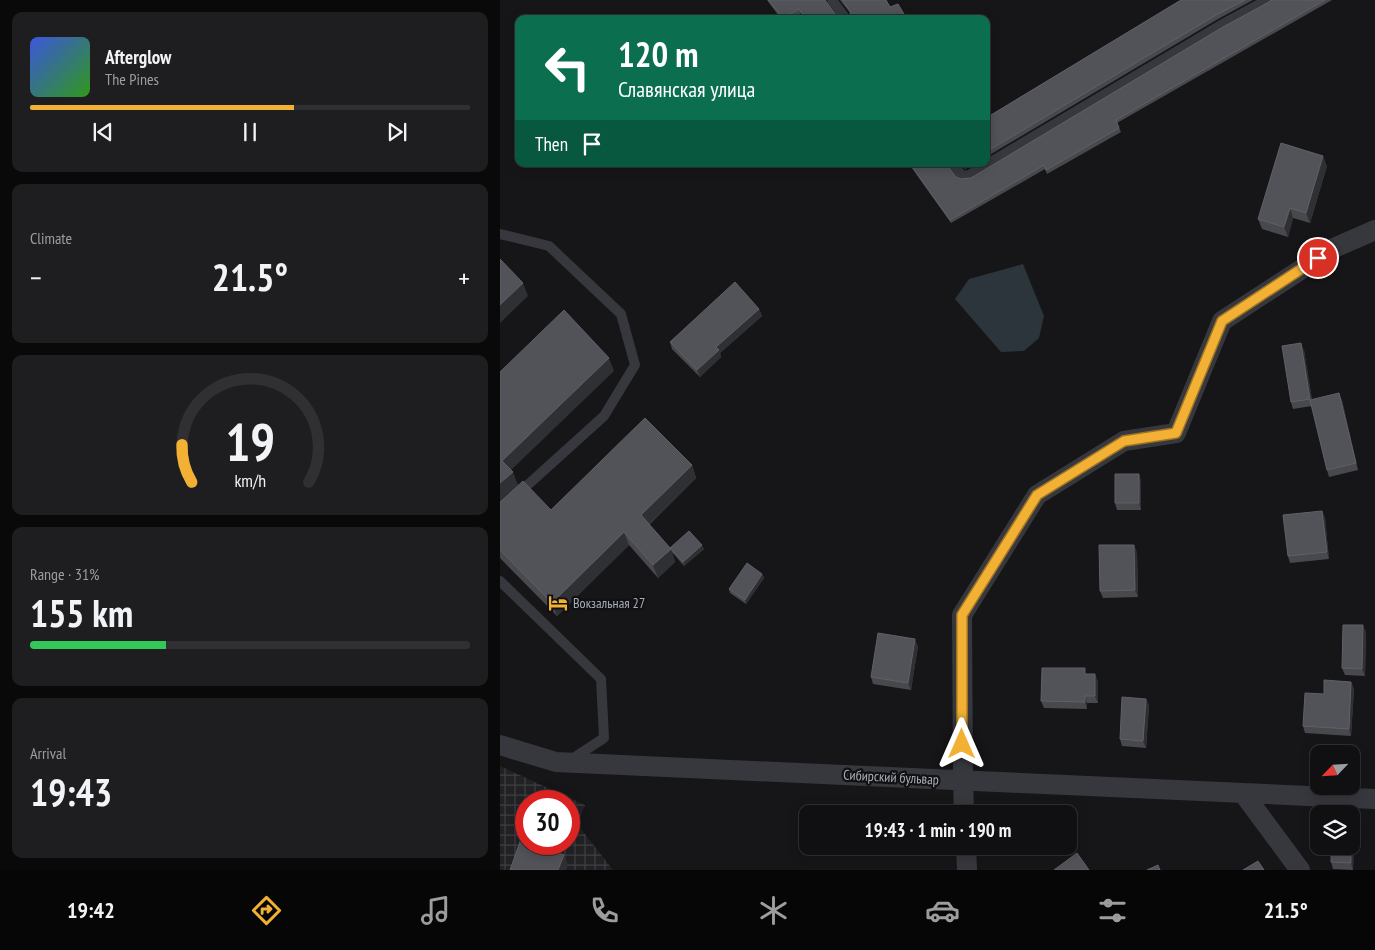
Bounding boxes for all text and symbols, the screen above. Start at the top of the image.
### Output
text: 120 m [618,31,699,77]
icon: left [535,35,600,100]
text: Afterglow [105,45,171,69]
text: The Pines [105,69,159,89]
text: Славянская улица [618,75,755,103]
icon: previous [89,118,117,146]
icon: pause [236,118,264,146]
icon: next [383,118,411,146]
icon: arrive [578,130,606,158]
text: Then [535,132,568,156]
text: Climate [30,228,72,248]
pin [1297,237,1339,279]
icon: arrive [1304,244,1332,272]
text: 21.5° [212,252,288,301]
text: − [30,259,42,296]
text: + [458,259,470,296]
text: 19 [225,408,275,475]
text: km/h [234,469,266,492]
text: Range · 31% [30,564,99,584]
text: 155 km [30,588,133,637]
hotel icon: Вокзальная 27 [547,592,569,614]
place label: Вокзальная 27 [573,594,645,612]
position arrow [935,717,987,769]
text: Arrival [30,743,66,763]
north arrow [1310,745,1360,795]
map controls [1310,745,1360,855]
street label: Сибирский бульвар [843,766,939,788]
text: 19:43 [30,767,112,816]
speed limit sign: 30 [515,790,580,855]
button: layers [1310,805,1360,855]
text: 19:43 · 1 min · 190 m [865,818,1011,842]
icon: directions [249,893,284,928]
icon: music [418,893,453,928]
icon: phone [587,893,622,928]
icon: climate [756,893,791,928]
icon: car [925,893,960,928]
icon: filters [1095,893,1130,928]
text: 19:42 [67,896,115,924]
text: 21.5° [1264,896,1308,924]

